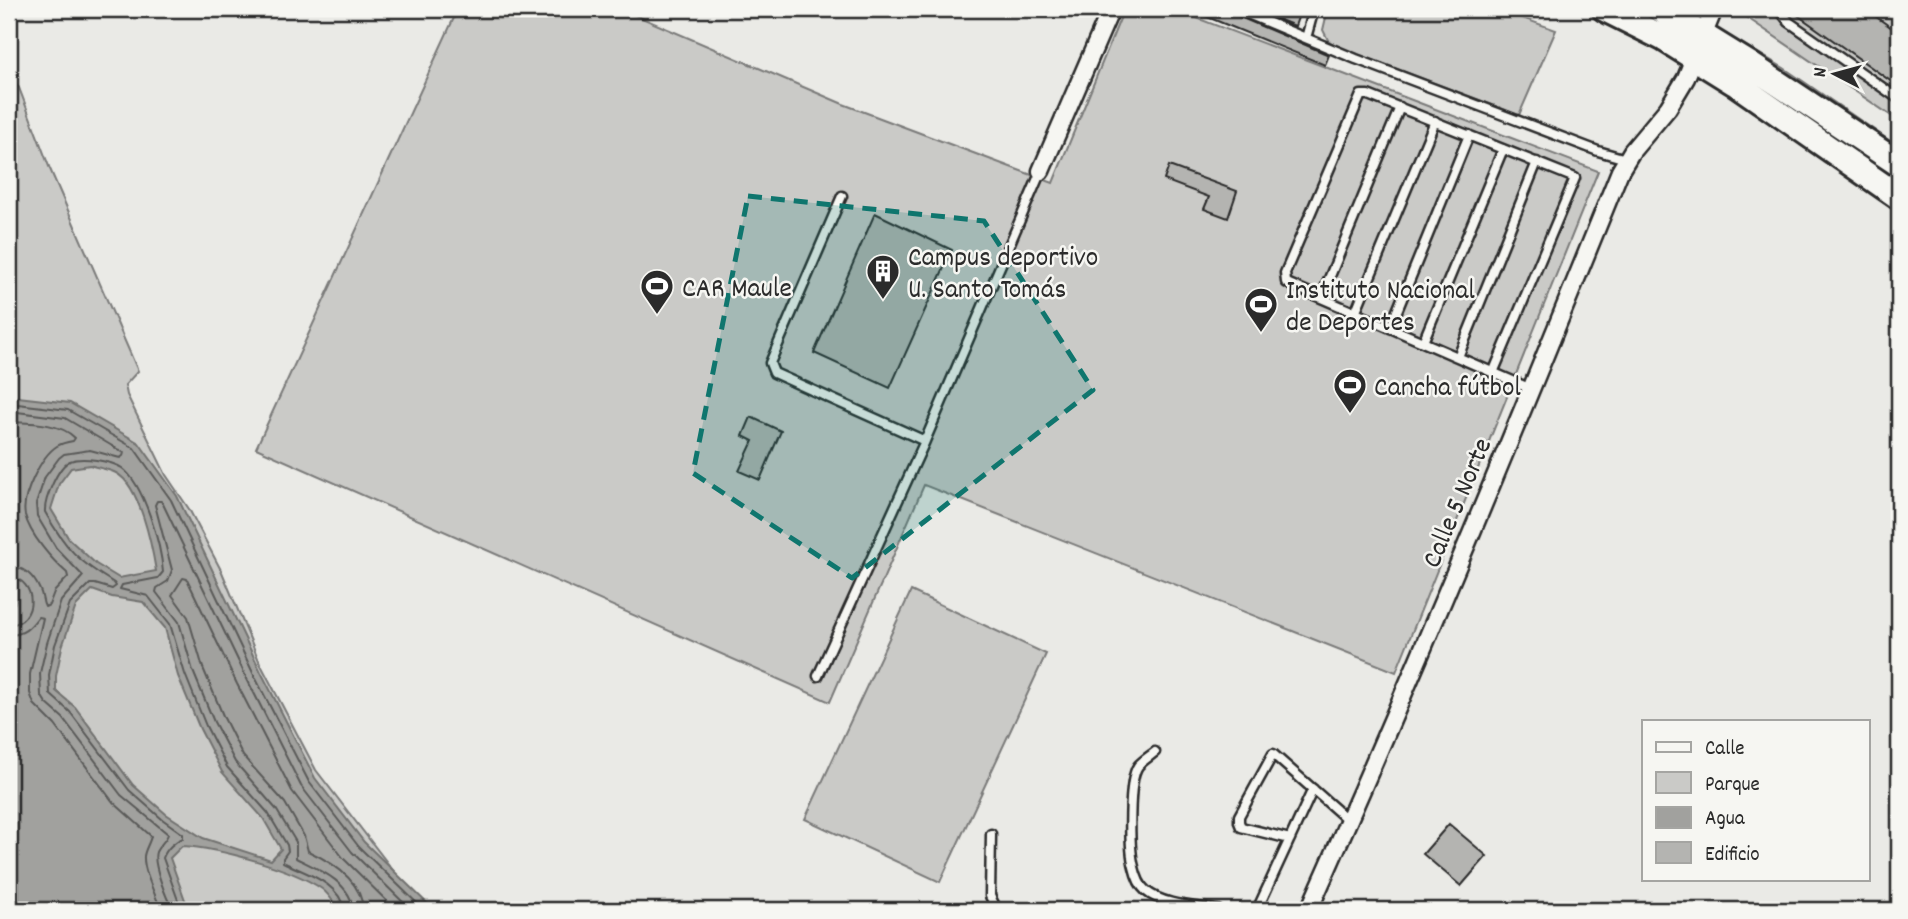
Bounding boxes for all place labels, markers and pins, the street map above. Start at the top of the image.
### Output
place label: Campus deportivo U. Santo Tomás [908,240,1098,312]
building icon: Campus deportivo U. Santo Tomás [864,252,902,301]
sports icon: CAR Maule [638,267,676,316]
place label: CAR Maule [682,271,792,311]
place label: Instituto Nacional de Deportes [1286,273,1475,345]
sports icon: Instituto Nacional de Deportes [1242,285,1280,334]
sports icon: Cancha fútbol [1331,366,1369,415]
place label: Cancha fútbol [1374,370,1521,410]

